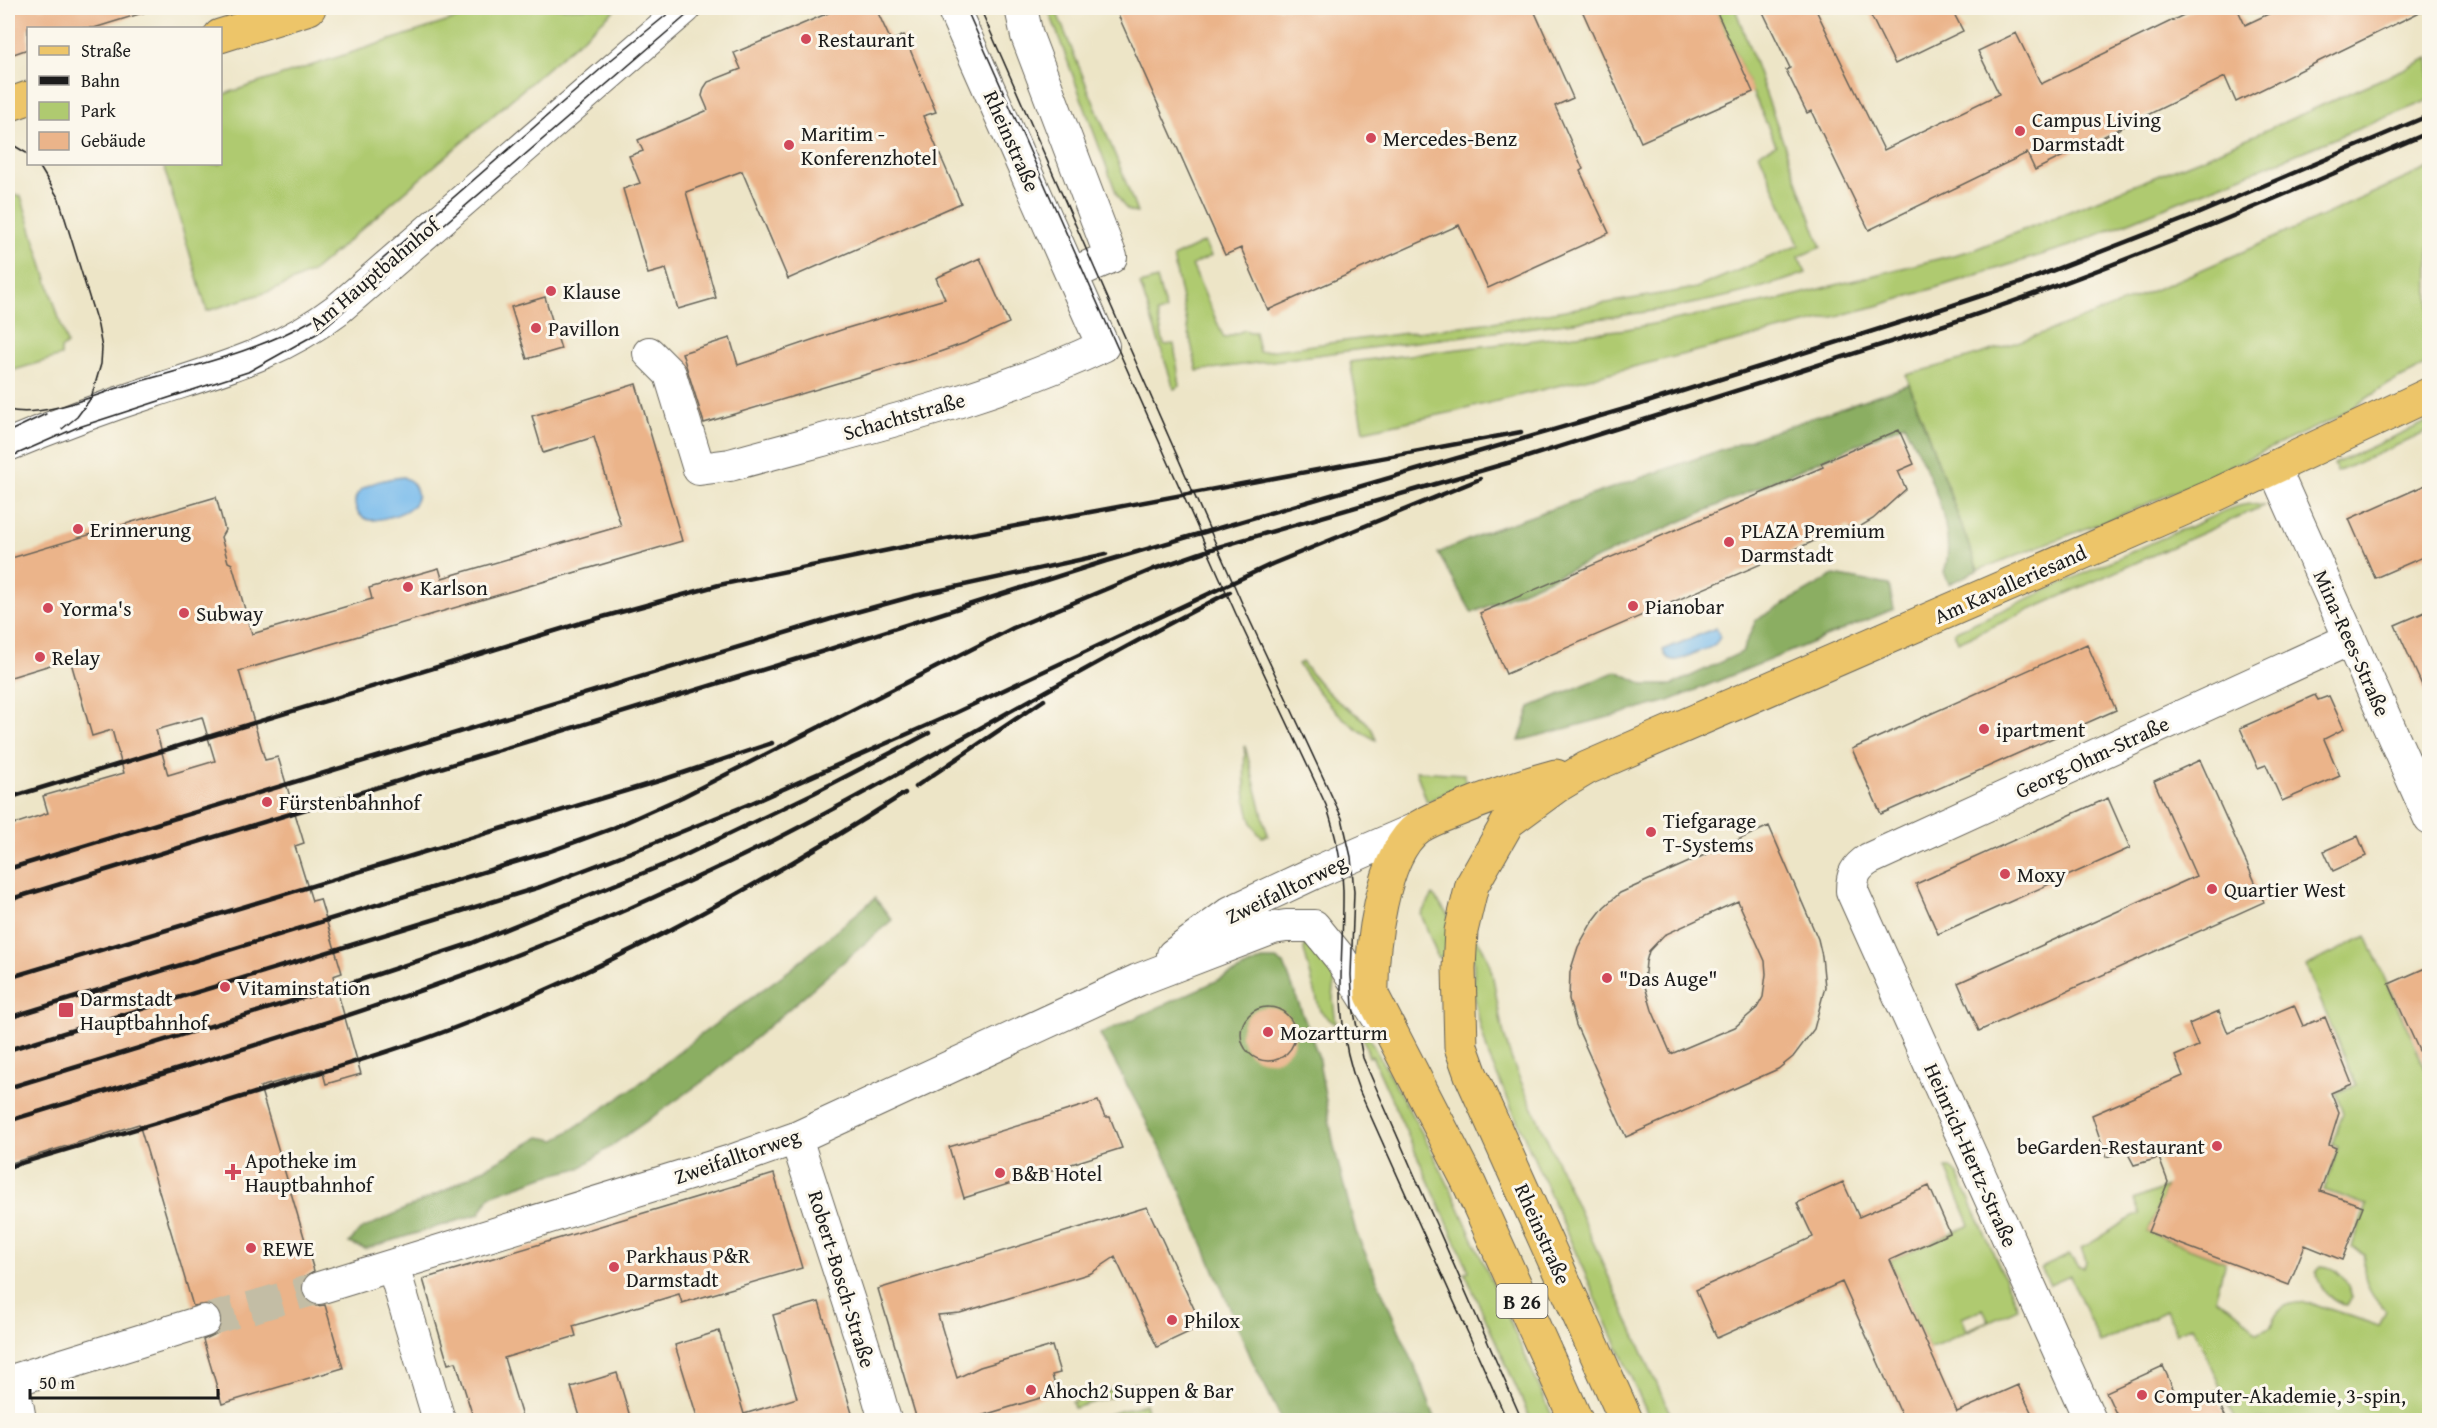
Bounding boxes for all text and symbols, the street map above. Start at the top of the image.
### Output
place label: Restaurant [818,24,915,55]
legend [27,27,222,165]
marker: Restaurant [799,32,813,46]
text: Straße [81,37,131,64]
text: Bahn [81,67,120,94]
street label: Rheinstraße [976,85,1048,197]
text: Park [81,97,117,124]
place label: Campus Living Darmstadt [2032,104,2161,159]
place label: Maritim - Konferenzhotel [801,118,937,173]
place label: Mercedes-Benz [1383,123,1517,154]
marker: Campus Living Darmstadt [2013,124,2027,138]
text: Gebäude [81,127,146,154]
marker: Mercedes-Benz [1364,131,1378,145]
marker: Maritim - Konferenzhotel [782,138,796,152]
street label: Am Hauptbahnhof [302,209,448,338]
place label: Klause [563,276,621,307]
marker: Klause [544,284,558,298]
place label: Pavillon [548,313,620,344]
marker: Pavillon [529,321,543,335]
street label: Schachtstraße [839,384,969,448]
place label: Erinnerung [90,514,191,545]
place label: PLAZA Premium Darmstadt [1741,515,1885,570]
marker: Erinnerung [71,522,85,536]
marker: PLAZA Premium Darmstadt [1722,535,1736,549]
street label: Am Kavalleriesand [1929,536,2092,631]
street label: Mina-Rees-Straße [2306,565,2398,721]
place label: Karlson [420,572,488,603]
marker: Karlson [401,580,415,594]
place label: Pianobar [1645,591,1724,622]
place label: Yorma's [60,593,132,624]
place label: Subway [196,598,264,629]
marker: Pianobar [1626,599,1640,613]
marker: Yorma's [41,601,55,615]
marker: Subway [177,606,191,620]
place label: Relay [52,642,101,673]
marker: Relay [33,650,47,664]
street label: Georg-Ohm-Straße [2010,708,2174,806]
place label: ipartment [1996,714,2086,745]
marker: ipartment [1977,722,1991,736]
place label: Fürstenbahnhof [279,787,423,818]
marker: Fürstenbahnhof [260,795,274,809]
place label: Tiefgarage T-Systems [1663,805,1756,860]
marker: Tiefgarage T-Systems [1644,825,1658,839]
street label: Zweifalltorweg [1220,846,1352,932]
place label: Moxy [2017,859,2066,890]
marker: Moxy [1998,867,2012,881]
place label: Quartier West [2224,874,2346,905]
marker: Quartier West [2205,882,2219,896]
place label: "Das Auge" [1619,963,1718,994]
marker: "Das Auge" [1600,971,1614,985]
place label: Vitaminstation [237,972,371,1003]
marker: Vitaminstation [218,980,232,994]
place label: Darmstadt Hauptbahnhof [80,983,210,1038]
marker: Darmstadt Hauptbahnhof [57,1001,75,1019]
place label: Mozartturm [1280,1017,1388,1048]
marker: Mozartturm [1261,1025,1275,1039]
street label: Heinrich-Hertz-Straße [1916,1058,2026,1252]
street label: Zweifalltorweg [670,1120,805,1192]
place label: beGarden-Restaurant [2017,1131,2206,1162]
marker: beGarden-Restaurant [2210,1139,2224,1153]
place label: Apotheke im Hauptbahnhof [245,1145,375,1200]
place label: B&B Hotel [1012,1158,1103,1189]
marker: Apotheke im Hauptbahnhof [226,1165,240,1179]
marker: B&B Hotel [993,1166,1007,1180]
street label: Rheinstraße [1507,1178,1579,1290]
street label: Robert-Bosch-Straße [800,1187,884,1372]
place label: REWE [263,1233,315,1264]
place label: Parkhaus P&R Darmstadt [626,1240,751,1295]
marker: REWE [244,1241,258,1255]
marker: Parkhaus P&R Darmstadt [607,1260,621,1274]
road number: B 26 [1496,1284,1547,1318]
place label: Philox [1184,1305,1240,1336]
marker: Philox [1165,1313,1179,1327]
scale bar [30,1362,218,1400]
text: 50 m [39,1369,75,1396]
place label: Ahoch2 Suppen & Bar [1043,1375,1234,1406]
place label: Computer-Akademie, 3-spin, [2154,1380,2406,1411]
marker: Ahoch2 Suppen & Bar [1024,1383,1038,1397]
marker: Computer-Akademie, 3-spin, [2135,1388,2149,1402]

